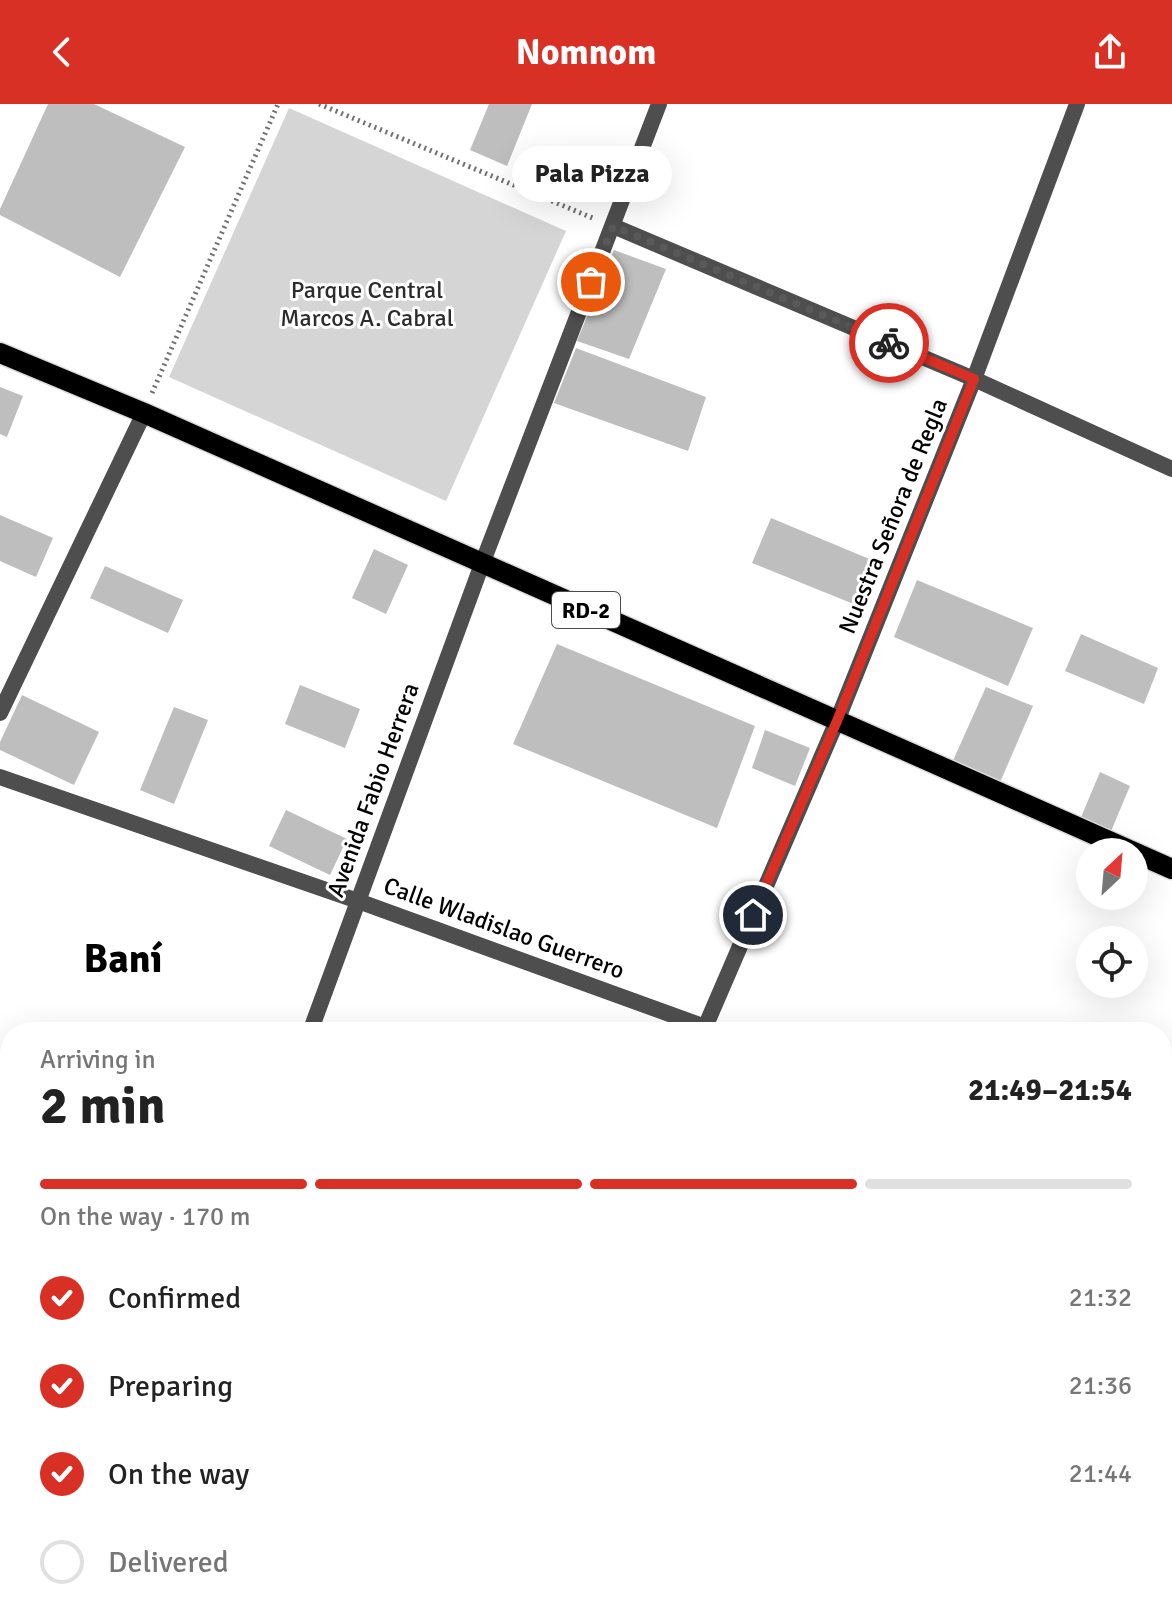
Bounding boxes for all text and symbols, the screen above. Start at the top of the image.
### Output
icon: back [40,30,84,74]
text: Nomnom [516,30,656,75]
icon: share [1088,30,1132,74]
callout: Pala Pizza [511,146,671,202]
text: Pala Pizza [534,158,650,190]
pin [557,248,625,316]
icon: bag [569,260,613,304]
park label: Parque Central Marcos A. Cabral [280,275,454,333]
courier [849,303,929,383]
icon: bike [867,321,911,365]
street label: Nuestra Señora de Regla [832,394,954,638]
road number: RD-2 [552,592,620,628]
street label: Avenida Fabio Herrera [320,679,426,901]
north arrow [1076,838,1148,910]
map controls [1076,838,1148,998]
street label: Calle Wladislao Guerrero [379,870,629,986]
pin [719,881,787,949]
icon: home [731,893,775,937]
button: locate [1076,926,1148,998]
district label: Baní [84,934,163,984]
text: Arriving in [40,1044,156,1076]
text: 21:49–21:54 [968,1072,1132,1109]
text: 2 min [40,1074,166,1138]
text: On the way · 170 m [40,1201,250,1233]
icon: check [40,1276,84,1320]
text: Confirmed [108,1280,241,1317]
text: 21:32 [1069,1282,1132,1314]
icon: check [40,1364,84,1408]
text: Preparing [108,1368,233,1405]
text: 21:36 [1069,1370,1132,1402]
icon: check [40,1452,84,1496]
text: On the way [108,1456,249,1493]
text: 21:44 [1069,1458,1132,1490]
text: Delivered [108,1544,229,1581]

